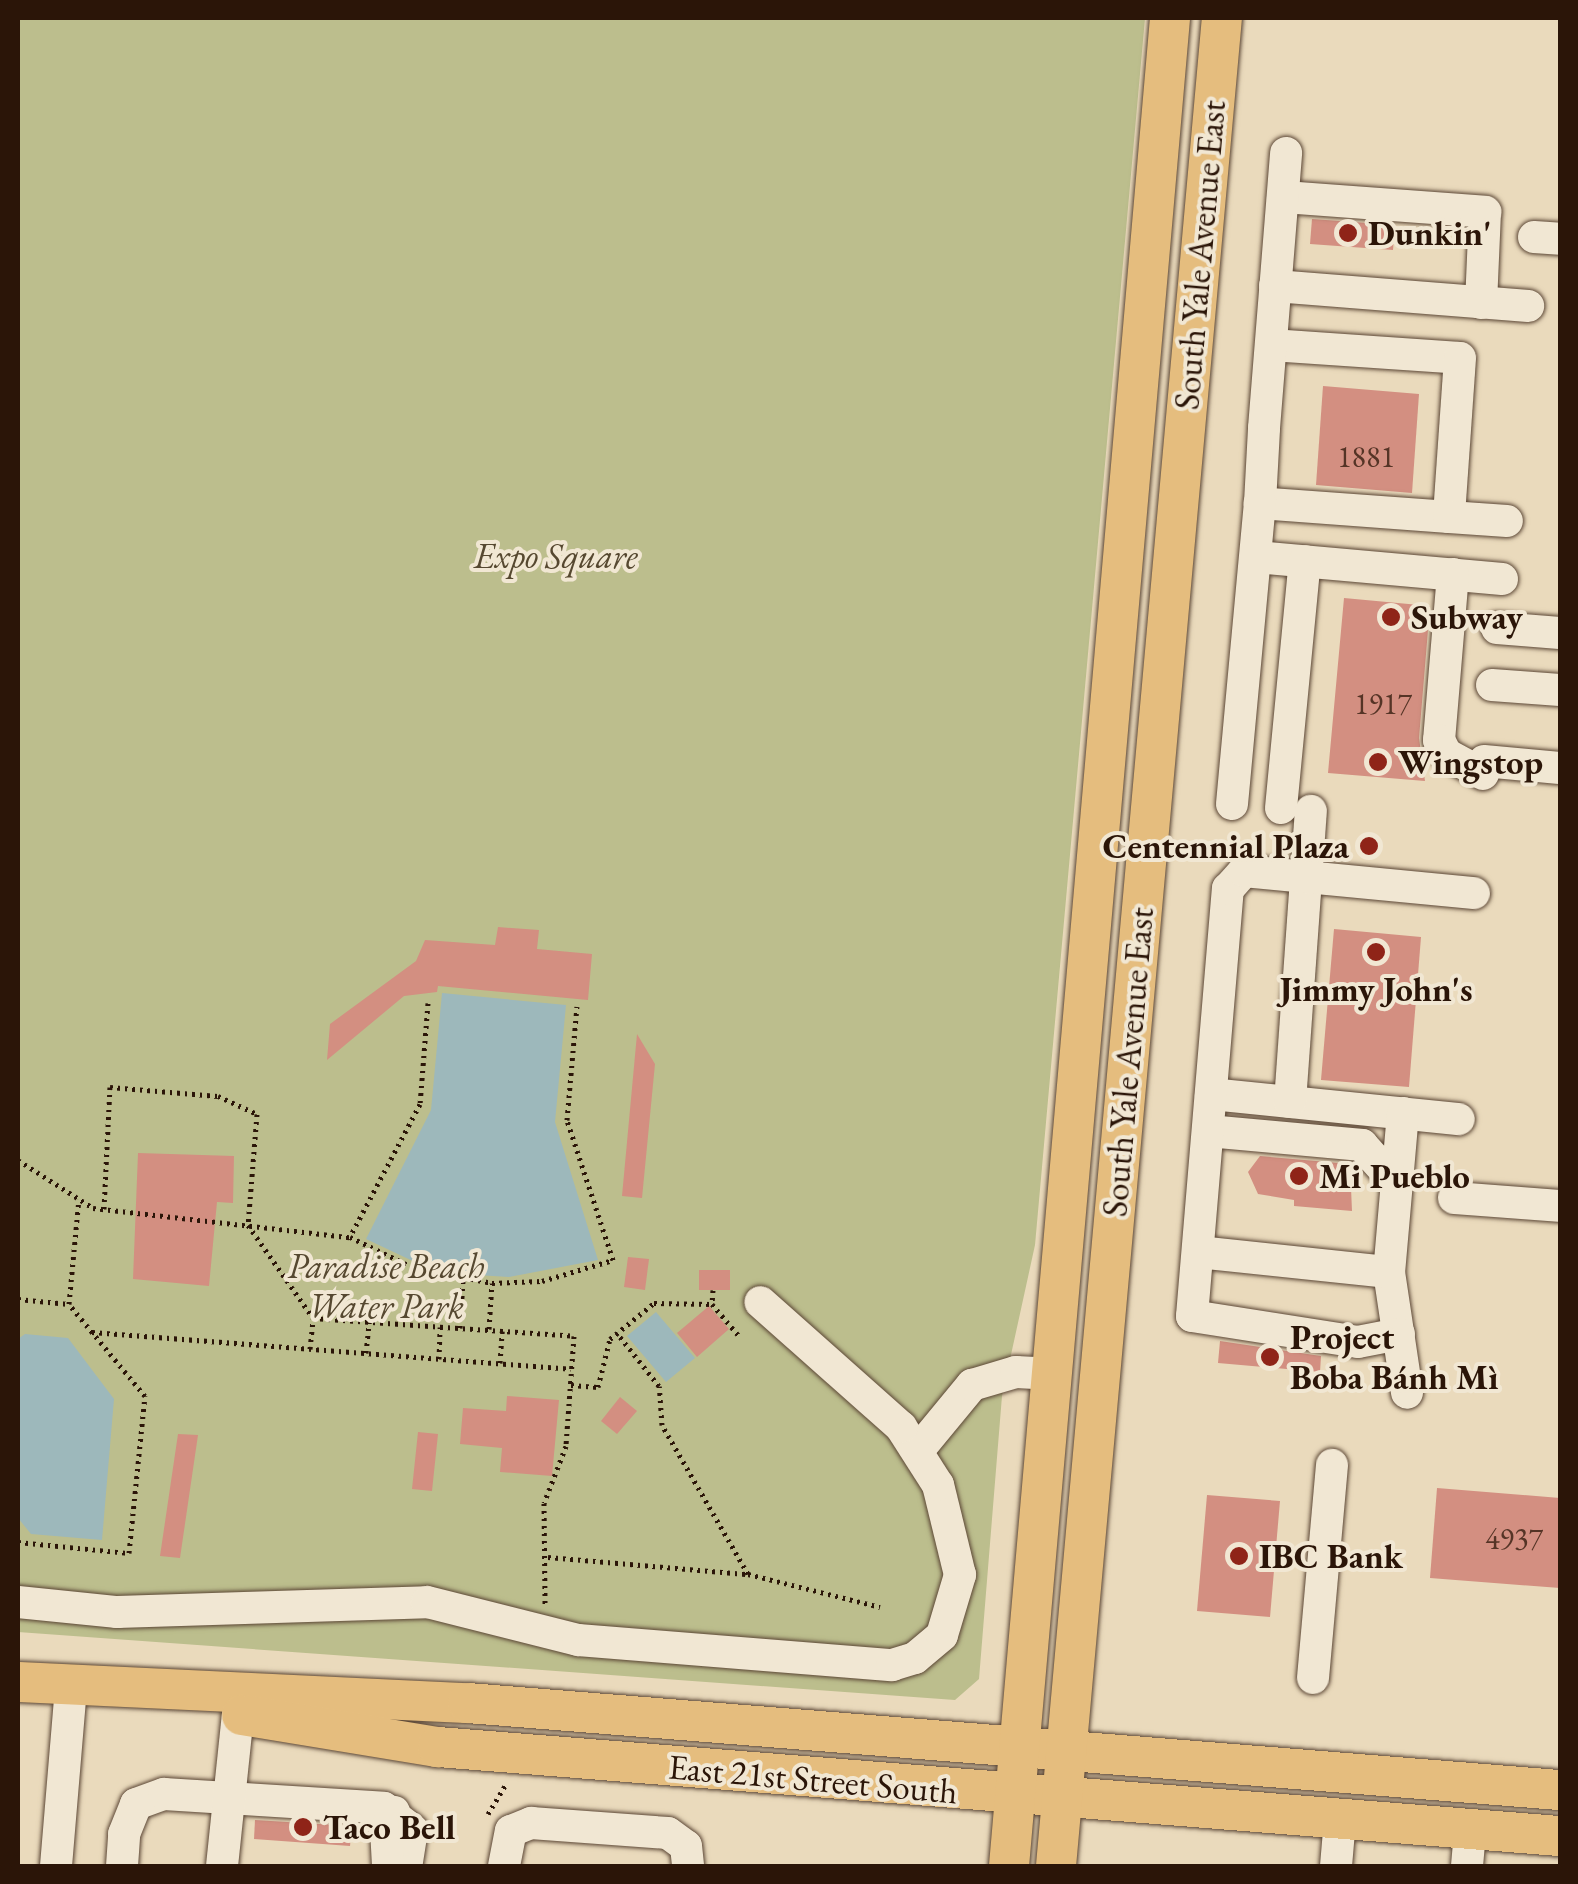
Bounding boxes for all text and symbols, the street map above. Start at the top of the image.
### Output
street label: South Yale Avenue East [1166,99,1234,411]
place label: Dunkin' [1368,212,1491,254]
marker: Dunkin' [1337,222,1359,244]
house number: 1881 [1337,439,1395,475]
park label: Expo Square [474,535,638,577]
place label: Subway [1411,596,1523,638]
marker: Subway [1380,606,1402,628]
house number: 1917 [1354,686,1412,722]
place label: Wingstop [1398,741,1543,783]
marker: Wingstop [1367,751,1389,773]
place label: Centennial Plaza [1103,825,1349,867]
marker: Centennial Plaza [1358,835,1380,857]
street label: South Yale Avenue East [1094,906,1162,1218]
marker: Jimmy John's [1365,941,1387,963]
place label: Jimmy John's [1279,968,1473,1010]
place label: Mi Pueblo [1319,1155,1470,1197]
marker: Mi Pueblo [1288,1165,1310,1187]
park label: Paradise Beach Water Park [287,1245,485,1327]
place label: Project Boba Bánh Mì [1290,1316,1498,1398]
marker: Project Boba Bánh Mì [1259,1346,1281,1368]
house number: 4937 [1485,1521,1543,1557]
place label: IBC Bank [1259,1535,1403,1577]
marker: IBC Bank [1228,1545,1250,1567]
street label: East 21st Street South [667,1745,959,1813]
place label: Taco Bell [323,1806,456,1848]
marker: Taco Bell [292,1816,314,1838]

